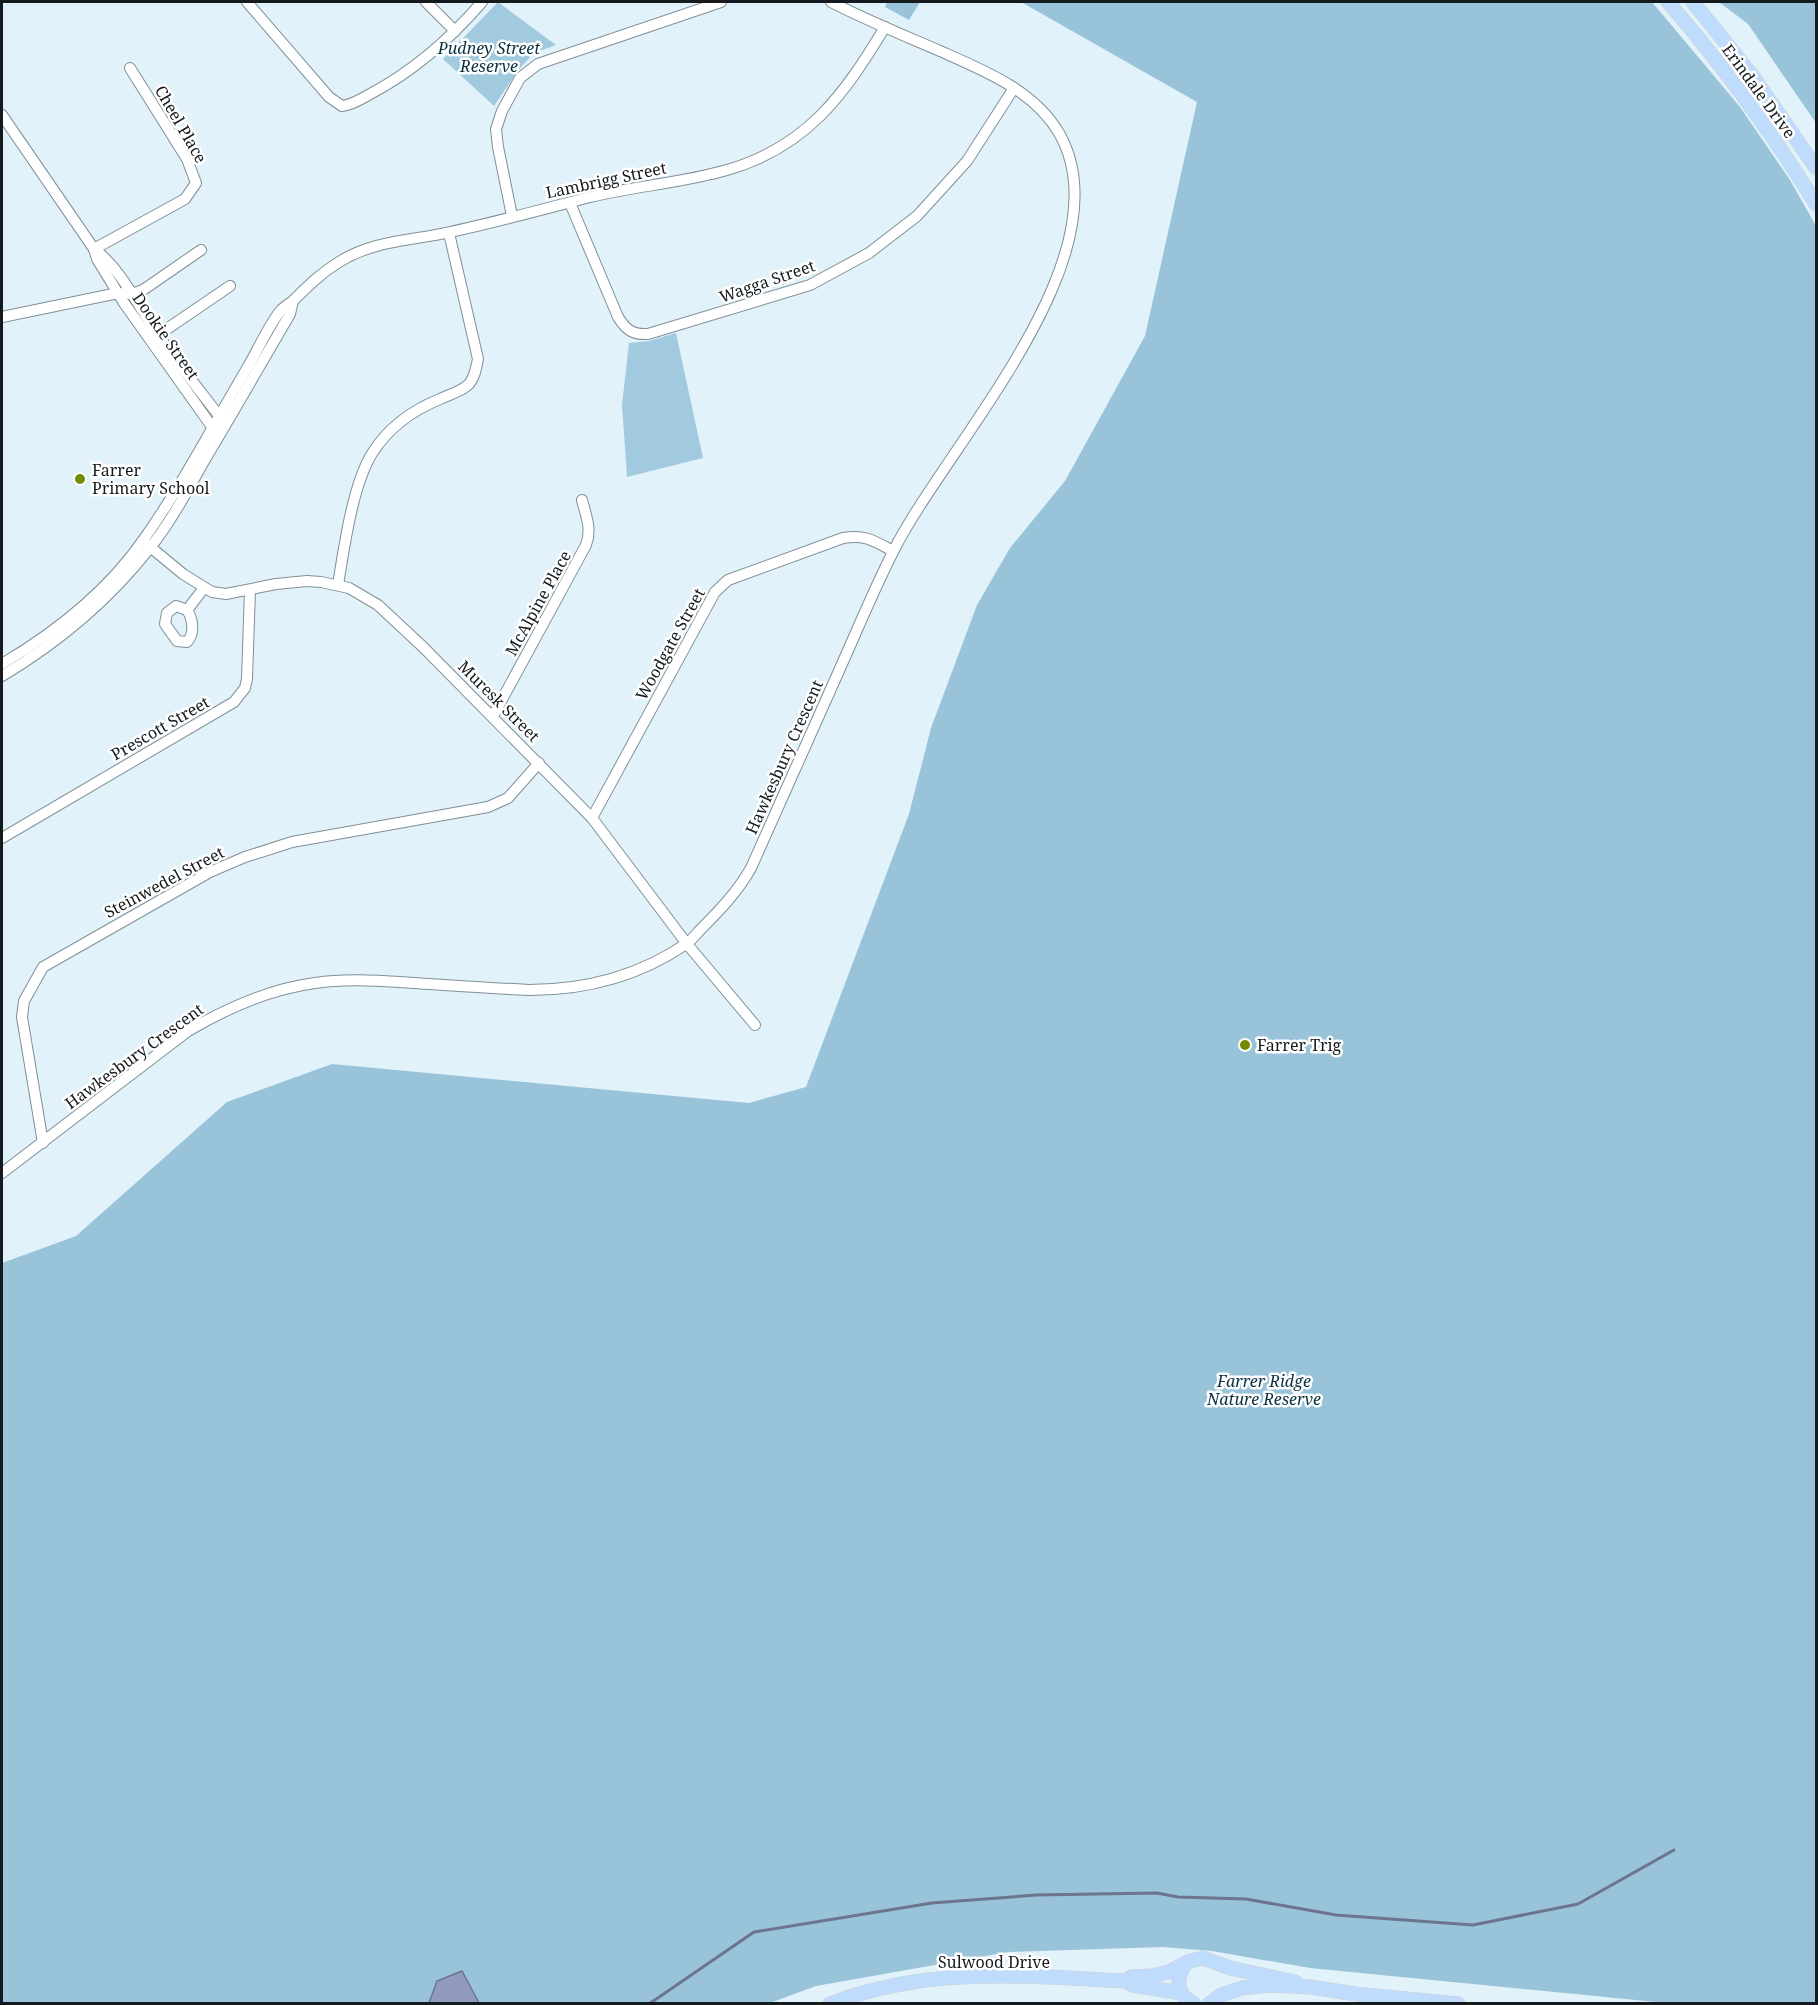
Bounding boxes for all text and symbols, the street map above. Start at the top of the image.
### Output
park label: Pudney Street Reserve [437,37,540,77]
street label: Erindale Drive [1717,39,1801,143]
street label: Cheel Place [150,81,212,167]
street label: Lambrigg Street [544,156,669,204]
street label: Wagga Street [716,254,818,308]
street label: Dookie Street [128,288,204,384]
place label: Farrer Primary School [92,459,209,499]
marker: Farrer Primary School [73,472,87,486]
street label: McAlpine Place [500,546,576,660]
street label: Woodgate Street [630,584,710,704]
street label: Muresk Street [454,656,545,747]
street label: Hawkesbury Crescent [740,676,828,838]
street label: Prescott Street [107,691,214,765]
street label: Steinwedel Street [100,841,228,923]
street label: Hawkesbury Crescent [60,998,208,1114]
place label: Farrer Trig [1257,1034,1342,1056]
marker: Farrer Trig [1238,1038,1252,1052]
park label: Farrer Ridge Nature Reserve [1206,1370,1321,1410]
street label: Sulwood Drive [938,1951,1050,1973]

